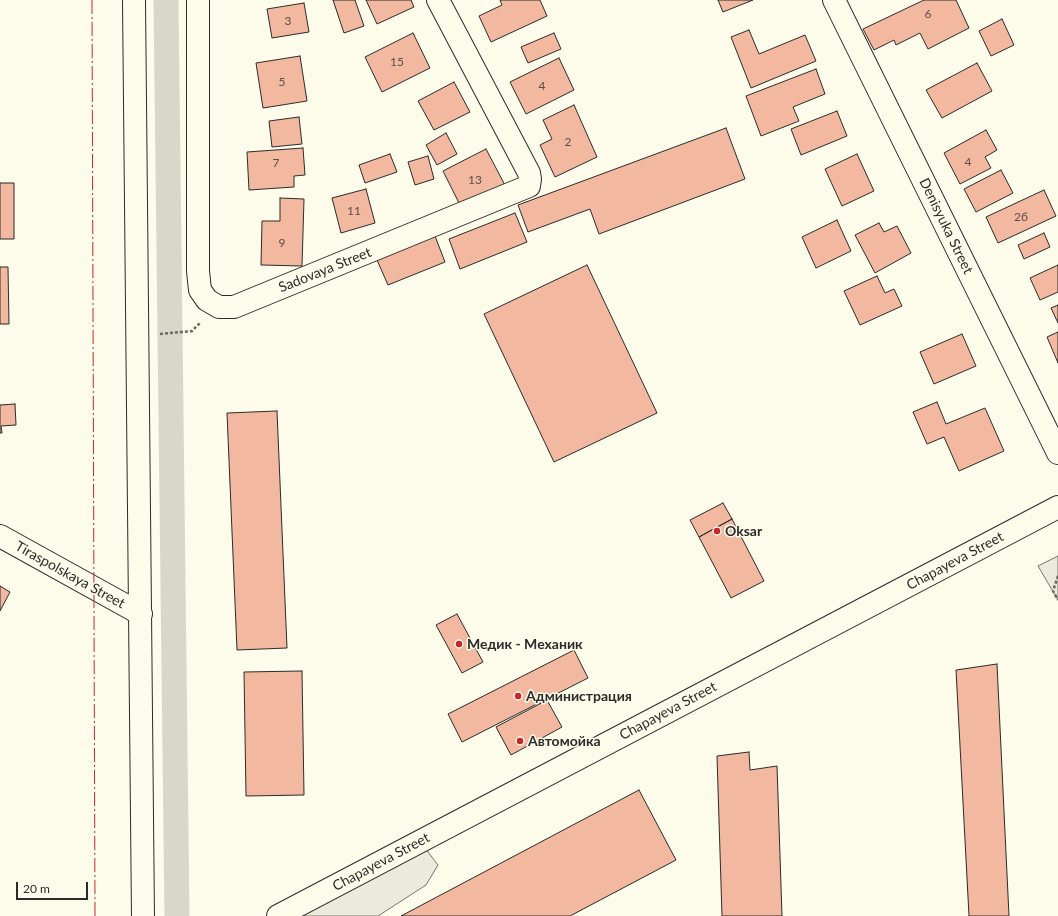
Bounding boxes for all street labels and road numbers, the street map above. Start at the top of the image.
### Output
street label: Denisyuka Street [916,175,976,277]
street label: Sadovaya Street [276,244,374,296]
street label: Chapayeva Street [904,528,1006,594]
street label: Tiraspolskaya Street [12,538,128,612]
street label: Chapayeva Street [617,678,719,744]
street label: Chapayeva Street [330,829,432,895]

